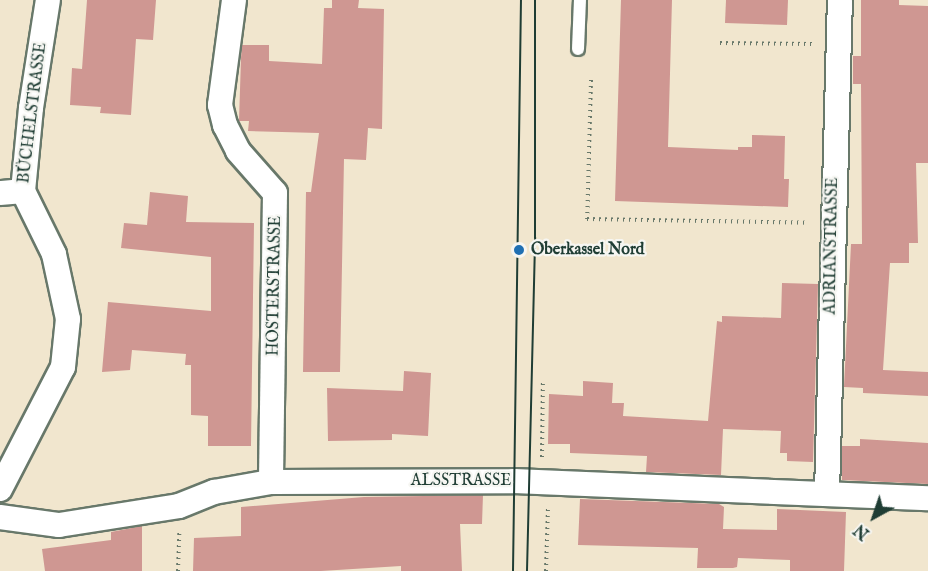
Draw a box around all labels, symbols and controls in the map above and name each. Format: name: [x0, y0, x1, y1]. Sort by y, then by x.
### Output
street label: BÜCHELSTRASSE: [15, 42, 51, 184]
street label: ADRIANSTRASSE: [821, 177, 843, 315]
street label: HOSTERSTRASSE: [264, 216, 286, 356]
place label: Oberkassel Nord: [531, 240, 644, 260]
marker: Oberkassel Nord: [512, 243, 526, 257]
street label: ALSSTRASSE: [411, 471, 511, 491]
north arrow: [844, 487, 904, 547]
text: N: [851, 519, 874, 543]

